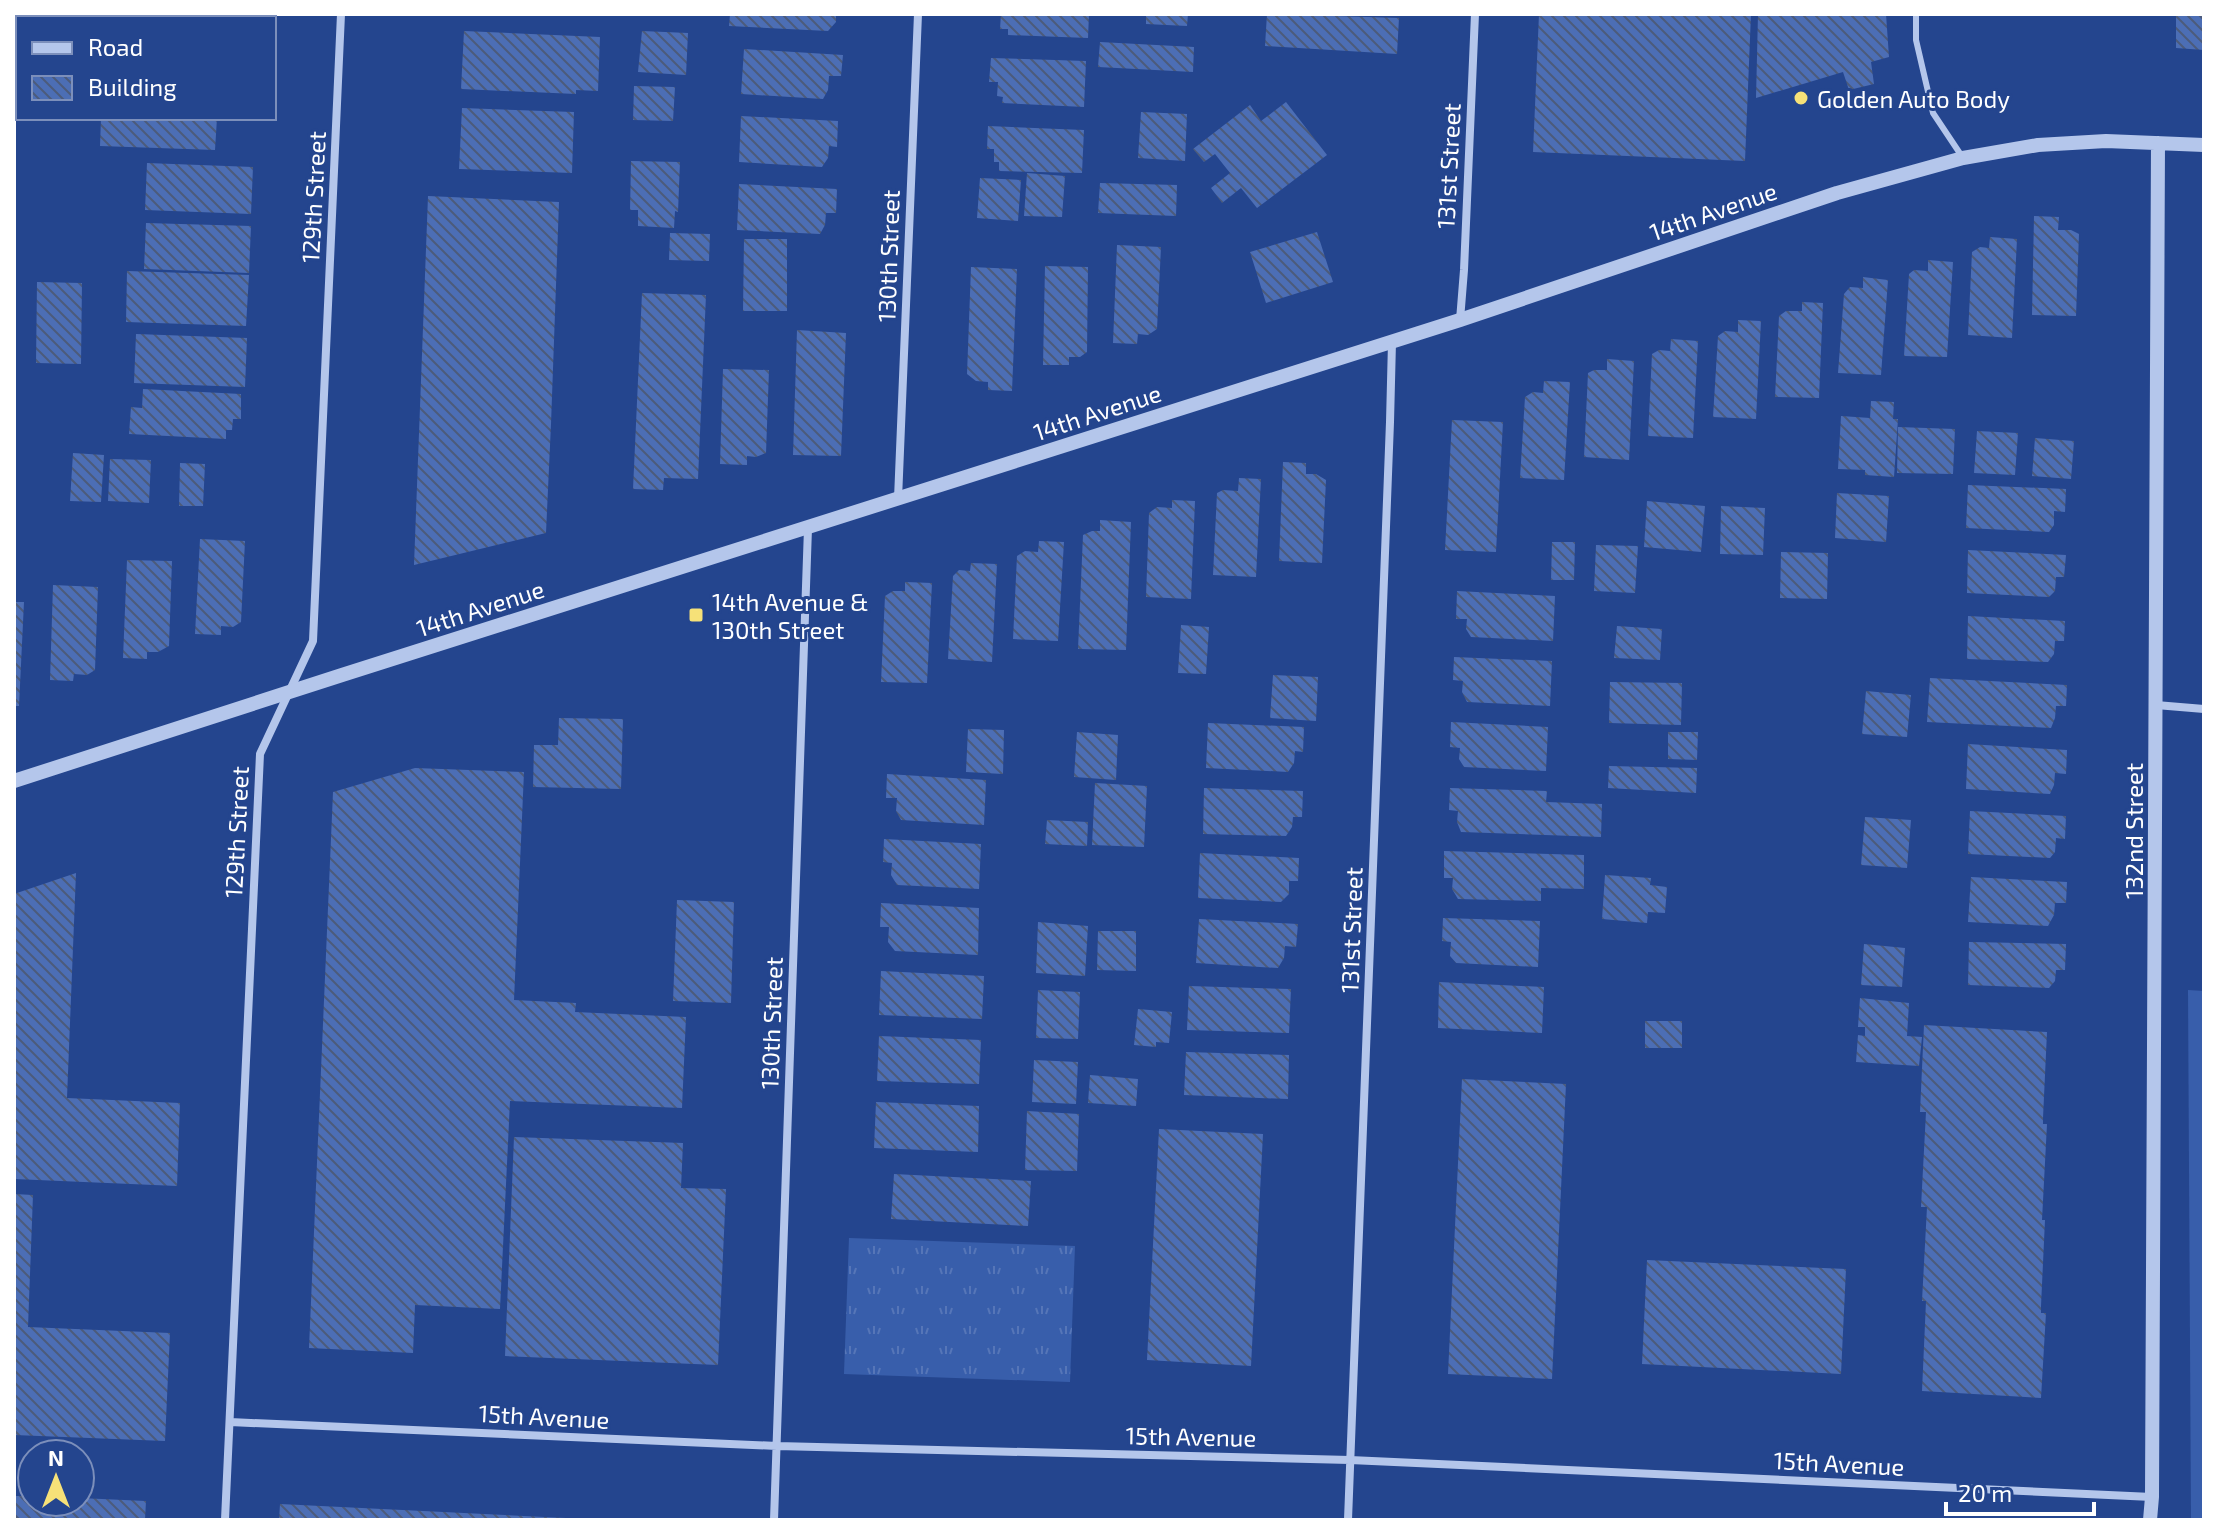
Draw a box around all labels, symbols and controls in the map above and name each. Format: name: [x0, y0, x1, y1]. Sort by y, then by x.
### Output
legend: [16, 16, 276, 120]
text: Road: [88, 32, 143, 61]
text: Building: [88, 72, 177, 101]
place label: Golden Auto Body: [1817, 84, 2010, 113]
marker: Golden Auto Body: [1792, 89, 1810, 107]
street label: 131st Street: [1430, 102, 1466, 230]
street label: 129th Street: [295, 130, 331, 264]
street label: 14th Avenue: [1646, 176, 1780, 246]
street label: 130th Street: [871, 189, 905, 323]
street label: 14th Avenue: [1029, 378, 1165, 446]
street label: 14th Avenue: [412, 574, 548, 642]
place label: 14th Avenue & 130th Street: [712, 587, 868, 644]
marker: 14th Avenue & 130th Street: [687, 606, 705, 624]
street label: 132nd Street: [2119, 763, 2148, 899]
street label: 129th Street: [218, 765, 254, 899]
street label: 131st Street: [1334, 867, 1368, 993]
street label: 130th Street: [754, 956, 788, 1090]
street label: 15th Avenue: [478, 1398, 610, 1434]
street label: 15th Avenue: [1125, 1420, 1257, 1452]
north arrow: [16, 1438, 96, 1518]
text: N: [48, 1444, 64, 1470]
street label: 15th Avenue: [1773, 1445, 1905, 1481]
scale bar: [1946, 1466, 2094, 1516]
text: 20 m: [1958, 1478, 2012, 1507]

